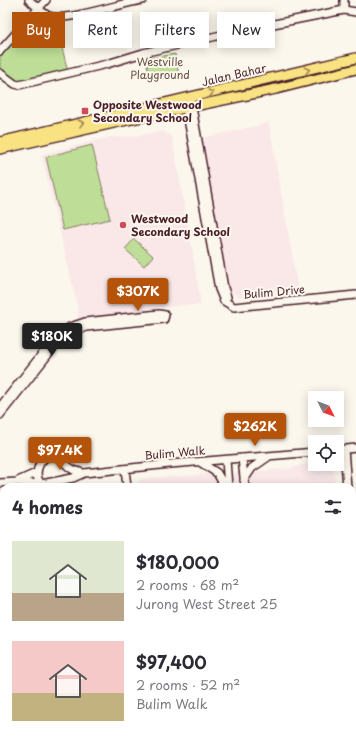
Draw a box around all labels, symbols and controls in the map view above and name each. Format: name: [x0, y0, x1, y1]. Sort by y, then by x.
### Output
chip: Buy: [12, 12, 65, 48]
chip: Rent: [73, 12, 132, 48]
chip: Filters: [140, 12, 209, 48]
chip: New: [217, 12, 275, 48]
park label: Westville Playground: [130, 53, 190, 83]
street label: Jalan Bahar: [200, 59, 269, 90]
one-way arrow: [304, 66, 311, 75]
one-way arrow: [208, 89, 215, 97]
place label: Opposite Westwood Secondary School: [93, 96, 202, 126]
marker: Opposite Westwood Secondary School: [80, 106, 90, 116]
one-way arrow: [78, 119, 85, 128]
place label: Westwood Secondary School: [131, 210, 230, 240]
marker: Westwood Secondary School: [118, 220, 128, 230]
pin: $307K: [110, 278, 166, 312]
street label: Bulim Drive: [243, 280, 306, 303]
text: $307K: [116, 281, 160, 300]
pin: $180K: [24, 323, 80, 357]
text: $180K: [31, 326, 73, 345]
north arrow: [308, 391, 344, 427]
map controls: [308, 391, 344, 471]
pin: $262K: [227, 413, 283, 447]
text: $262K: [233, 416, 277, 435]
button: locate: [308, 435, 344, 471]
pin: $97.4K: [27, 437, 93, 471]
text: $97.4K: [37, 440, 83, 459]
street label: Bulim Walk: [144, 441, 206, 464]
text: 4 homes: [12, 494, 83, 520]
icon: filters: [322, 496, 344, 518]
text: $180,000: [136, 549, 219, 575]
icon: home: [44, 557, 92, 605]
text: 2 rooms · 68 m²: [136, 575, 239, 594]
text: Jurong West Street 25: [136, 594, 277, 613]
text: $97,400: [136, 649, 207, 675]
icon: home: [44, 657, 92, 705]
text: 2 rooms · 52 m²: [136, 675, 240, 694]
text: Bulim Walk: [136, 694, 208, 713]

